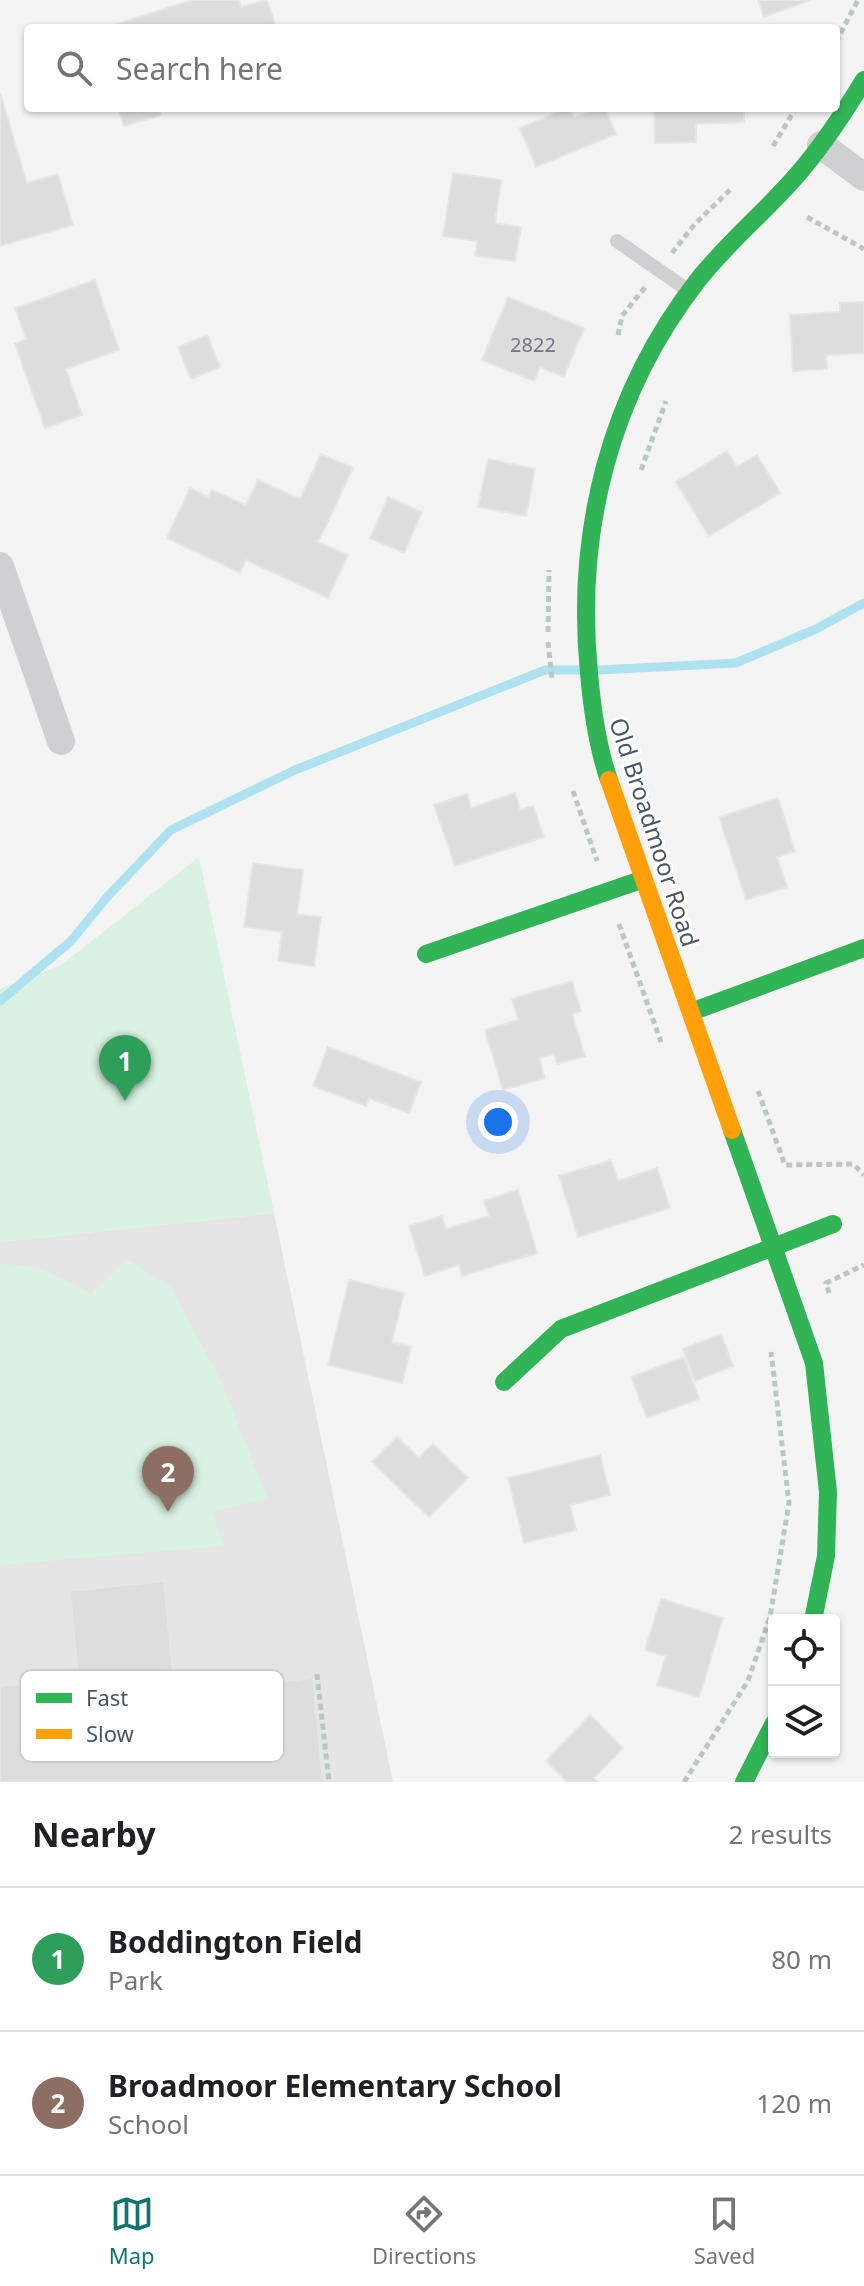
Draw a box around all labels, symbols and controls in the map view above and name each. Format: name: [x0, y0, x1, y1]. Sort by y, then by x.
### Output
search box: [24, 24, 840, 112]
icon: search: [52, 46, 96, 90]
text: Search here: [116, 48, 283, 89]
house number: 2822: [510, 331, 556, 358]
street label: Old Broadmoor Road: [602, 713, 708, 951]
pin: 1: [99, 1035, 151, 1101]
your location: [478, 1102, 518, 1142]
pin: 2: [142, 1446, 194, 1512]
map controls: [768, 1614, 840, 1758]
button: locate: [768, 1614, 840, 1686]
legend: [20, 1670, 284, 1762]
text: Fast: [86, 1682, 128, 1712]
button: layers: [768, 1686, 840, 1758]
text: Slow: [86, 1718, 135, 1748]
text: Nearby: [32, 1811, 156, 1857]
text: 2 results: [728, 1816, 832, 1852]
text: Boddington Field: [108, 1921, 362, 1962]
text: 1: [51, 1941, 65, 1977]
text: 80 m: [771, 1941, 832, 1977]
text: Park: [108, 1962, 163, 1998]
text: Broadmoor Elementary School: [108, 2065, 562, 2106]
text: 2: [51, 2085, 65, 2121]
text: 120 m: [756, 2085, 832, 2121]
text: School: [108, 2106, 189, 2142]
tab: Map: [109, 2192, 155, 2270]
tab: Directions: [372, 2192, 476, 2270]
tab: Saved: [694, 2192, 755, 2270]

